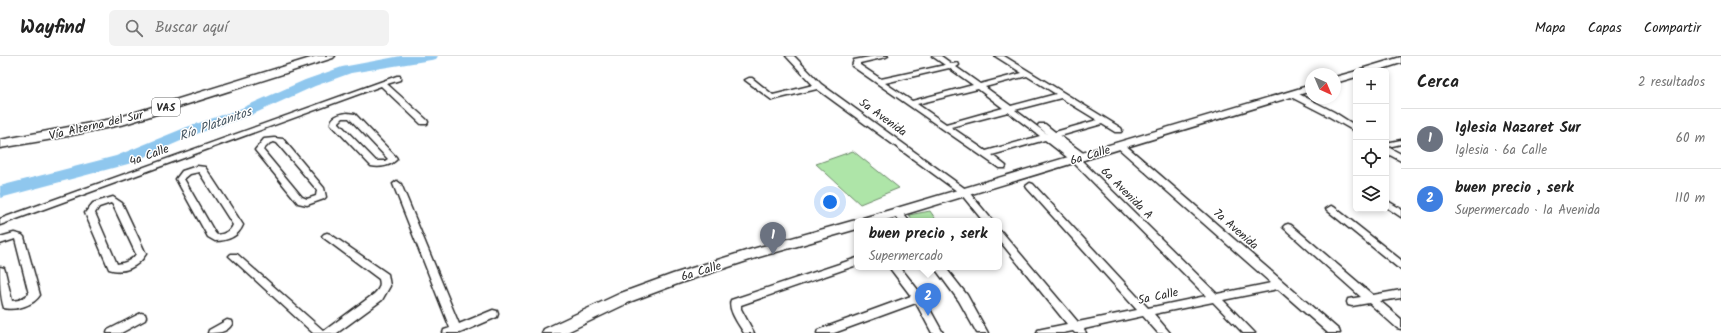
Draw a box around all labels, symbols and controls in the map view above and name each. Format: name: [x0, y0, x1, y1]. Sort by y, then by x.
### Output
search box: [109, 10, 389, 46]
text: Wayfind: [20, 13, 85, 43]
text: Buscar aquí: [155, 16, 228, 40]
icon: search: [123, 17, 145, 39]
text: Mapa: [1535, 17, 1566, 39]
text: Capas: [1588, 17, 1622, 39]
text: Compartir: [1644, 17, 1701, 39]
north arrow: [1305, 68, 1341, 104]
map controls: [1353, 68, 1389, 212]
button: +: [1353, 68, 1389, 104]
text: Cerca: [1417, 69, 1459, 96]
text: 2 resultados: [1638, 72, 1705, 93]
street label: 5a Avenida: [855, 93, 911, 142]
road number: VAS: [152, 98, 180, 116]
water label: Río Platanitos: [176, 101, 256, 147]
button: −: [1353, 104, 1389, 140]
street label: Vía Alterna del Sur: [47, 105, 146, 146]
text: Iglesia Nazaret Sur: [1455, 116, 1581, 140]
text: 1: [1428, 128, 1432, 149]
text: 60 m: [1676, 128, 1705, 149]
street label: 4a Calle: [127, 139, 172, 171]
street label: 6a Calle: [1068, 140, 1113, 171]
button: locate: [1353, 140, 1389, 176]
text: Iglesia · 6a Calle: [1455, 140, 1547, 161]
street label: 6a Avenida A: [1096, 163, 1157, 224]
button: layers: [1353, 176, 1389, 212]
text: buen precio , serk: [1455, 176, 1574, 200]
text: 2: [1426, 188, 1434, 209]
text: 110 m: [1675, 188, 1705, 209]
your location: [820, 192, 840, 212]
text: Supermercado · 1a Avenida: [1455, 200, 1600, 221]
street label: 7a Avenida: [1209, 204, 1263, 255]
popup: [854, 218, 1002, 270]
pin: 1: [760, 222, 786, 255]
text: buen precio , serk: [869, 222, 987, 246]
text: Supermercado: [869, 246, 943, 267]
street label: 6a Calle: [679, 256, 724, 287]
pin: 2: [915, 283, 941, 316]
street label: 5a Calle: [1136, 283, 1181, 310]

